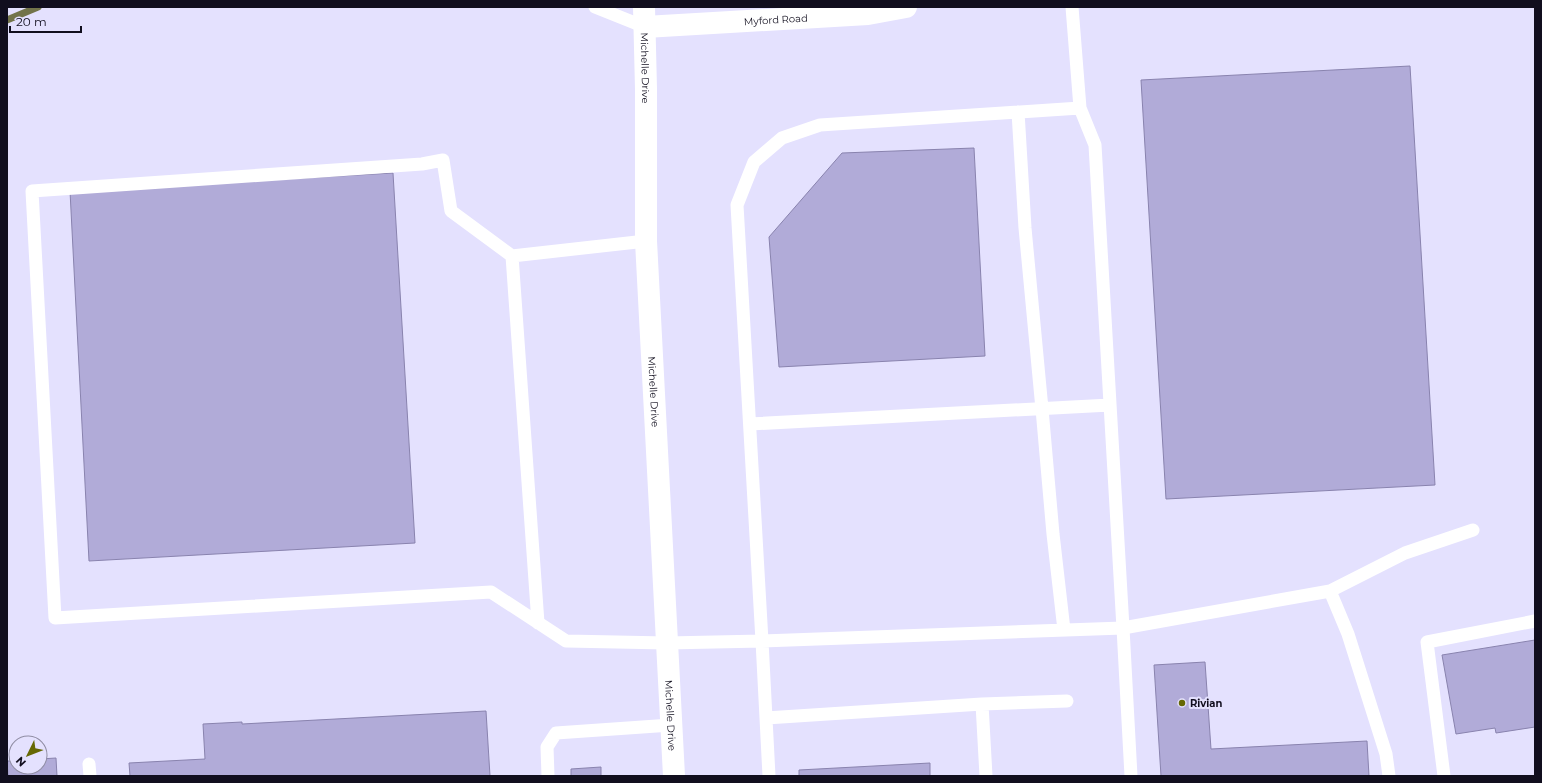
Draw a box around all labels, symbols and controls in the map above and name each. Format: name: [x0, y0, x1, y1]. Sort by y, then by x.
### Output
scale bar: [10, 8, 81, 34]
street label: Myford Road: [743, 12, 808, 28]
text: 20 m: [16, 14, 47, 29]
street label: Michelle Drive: [638, 32, 652, 103]
street label: Michelle Drive: [645, 356, 662, 428]
street label: Michelle Drive: [662, 680, 679, 751]
place label: Rivian: [1190, 697, 1223, 710]
marker: Rivian: [1177, 698, 1187, 708]
north arrow: [8, 735, 48, 775]
text: N: [13, 754, 29, 770]

